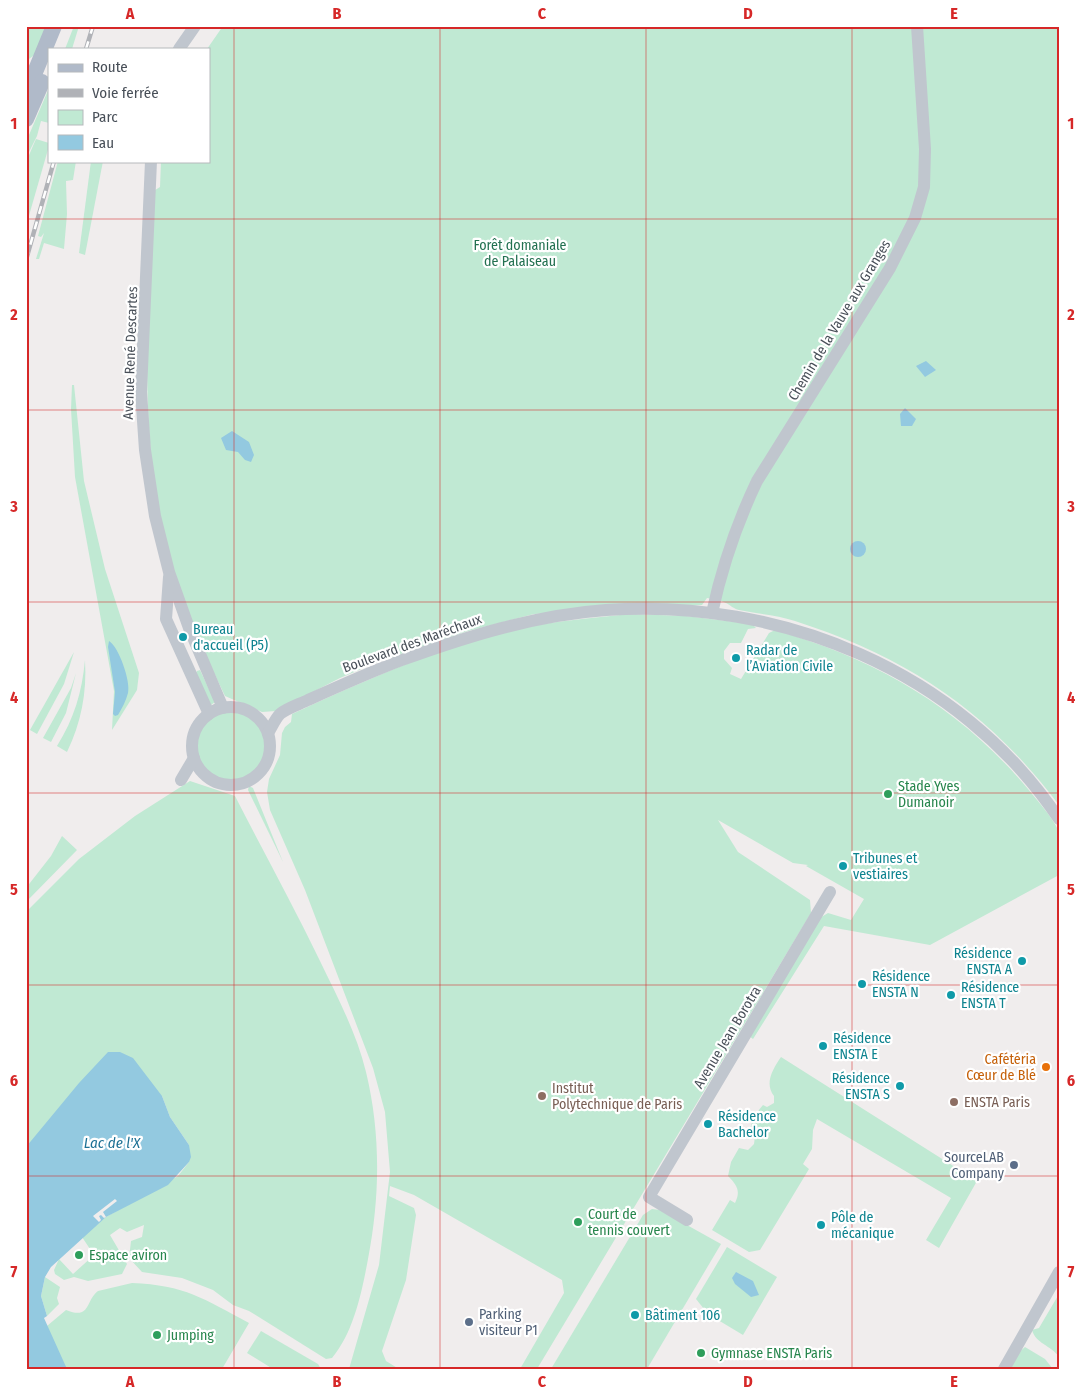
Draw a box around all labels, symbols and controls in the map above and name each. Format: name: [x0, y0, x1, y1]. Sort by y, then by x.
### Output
text: A: [125, 4, 135, 23]
text: B: [333, 4, 342, 23]
text: C: [538, 4, 547, 23]
text: D: [743, 4, 753, 23]
text: E: [950, 4, 958, 23]
legend: [48, 48, 210, 162]
text: Route: [92, 58, 128, 76]
text: Voie ferrée: [92, 84, 159, 102]
text: Parc: [92, 108, 118, 126]
text: 1: [11, 114, 17, 133]
text: 1: [1068, 114, 1074, 133]
text: Eau: [92, 134, 114, 152]
park label: Forêt domaniale de Palaiseau: [474, 237, 567, 270]
street label: Chemin de la Vauve aux Granges: [785, 237, 894, 404]
street label: Avenue René Descartes: [120, 286, 141, 420]
text: 2: [9, 305, 18, 324]
text: 2: [1066, 305, 1075, 324]
text: 3: [9, 497, 18, 516]
text: 3: [1066, 497, 1075, 516]
street label: Boulevard des Maréchaux: [340, 610, 485, 677]
place label: Bureau d'accueil (P5): [193, 621, 268, 654]
marker: Bureau d'accueil (P5): [177, 631, 189, 643]
place label: Radar de l’Aviation Civile: [746, 642, 833, 675]
marker: Radar de l’Aviation Civile: [730, 652, 742, 664]
text: 4: [10, 688, 18, 707]
text: 4: [1067, 688, 1075, 707]
place label: Stade Yves Dumanoir: [898, 778, 959, 811]
marker: Stade Yves Dumanoir: [882, 788, 894, 800]
place label: Tribunes et vestiaires: [853, 850, 918, 883]
marker: Tribunes et vestiaires: [837, 860, 849, 872]
text: 5: [10, 880, 18, 899]
text: 5: [1067, 880, 1075, 899]
place label: Résidence ENSTA A: [954, 945, 1013, 978]
marker: Résidence ENSTA A: [1016, 955, 1028, 967]
place label: Résidence ENSTA N: [872, 968, 930, 1001]
marker: Résidence ENSTA N: [856, 978, 868, 990]
place label: Résidence ENSTA T: [961, 979, 1019, 1012]
street label: Avenue Jean Borotra: [690, 983, 765, 1091]
marker: Résidence ENSTA T: [945, 989, 957, 1001]
place label: Résidence ENSTA E: [833, 1030, 891, 1063]
marker: Résidence ENSTA E: [817, 1040, 829, 1052]
place label: Cafétéria Cœur de Blé: [966, 1051, 1036, 1084]
marker: Cafétéria Cœur de Blé: [1040, 1061, 1052, 1073]
place label: Résidence ENSTA S: [832, 1070, 890, 1103]
text: 6: [10, 1071, 18, 1090]
text: 6: [1067, 1071, 1075, 1090]
place label: Institut Polytechnique de Paris: [552, 1080, 682, 1113]
marker: Résidence ENSTA S: [894, 1080, 906, 1092]
marker: Institut Polytechnique de Paris: [536, 1090, 548, 1102]
place label: ENSTA Paris: [964, 1094, 1030, 1111]
marker: ENSTA Paris: [948, 1096, 960, 1108]
place label: Résidence Bachelor: [718, 1108, 776, 1141]
marker: Résidence Bachelor: [702, 1118, 714, 1130]
water label: Lac de l'X: [84, 1134, 141, 1152]
place label: SourceLAB Company: [944, 1149, 1005, 1182]
marker: SourceLAB Company: [1008, 1159, 1020, 1171]
place label: Court de tennis couvert: [588, 1206, 670, 1239]
place label: Pôle de mécanique: [831, 1209, 894, 1242]
marker: Court de tennis couvert: [572, 1216, 584, 1228]
marker: Pôle de mécanique: [815, 1219, 827, 1231]
place label: Espace aviron: [89, 1247, 167, 1264]
marker: Espace aviron: [73, 1249, 85, 1261]
text: 7: [11, 1262, 18, 1281]
text: 7: [1068, 1262, 1075, 1281]
place label: Parking visiteur P1: [479, 1306, 538, 1339]
place label: Bâtiment 106: [645, 1307, 720, 1324]
marker: Bâtiment 106: [629, 1309, 641, 1321]
marker: Parking visiteur P1: [463, 1316, 475, 1328]
place label: Jumping: [167, 1327, 214, 1344]
marker: Jumping: [151, 1329, 163, 1341]
place label: Gymnase ENSTA Paris: [711, 1345, 832, 1362]
marker: Gymnase ENSTA Paris: [695, 1347, 707, 1359]
text: A: [125, 1372, 135, 1391]
text: B: [333, 1372, 342, 1391]
text: C: [538, 1372, 547, 1391]
text: D: [743, 1372, 753, 1391]
text: E: [950, 1372, 958, 1391]

